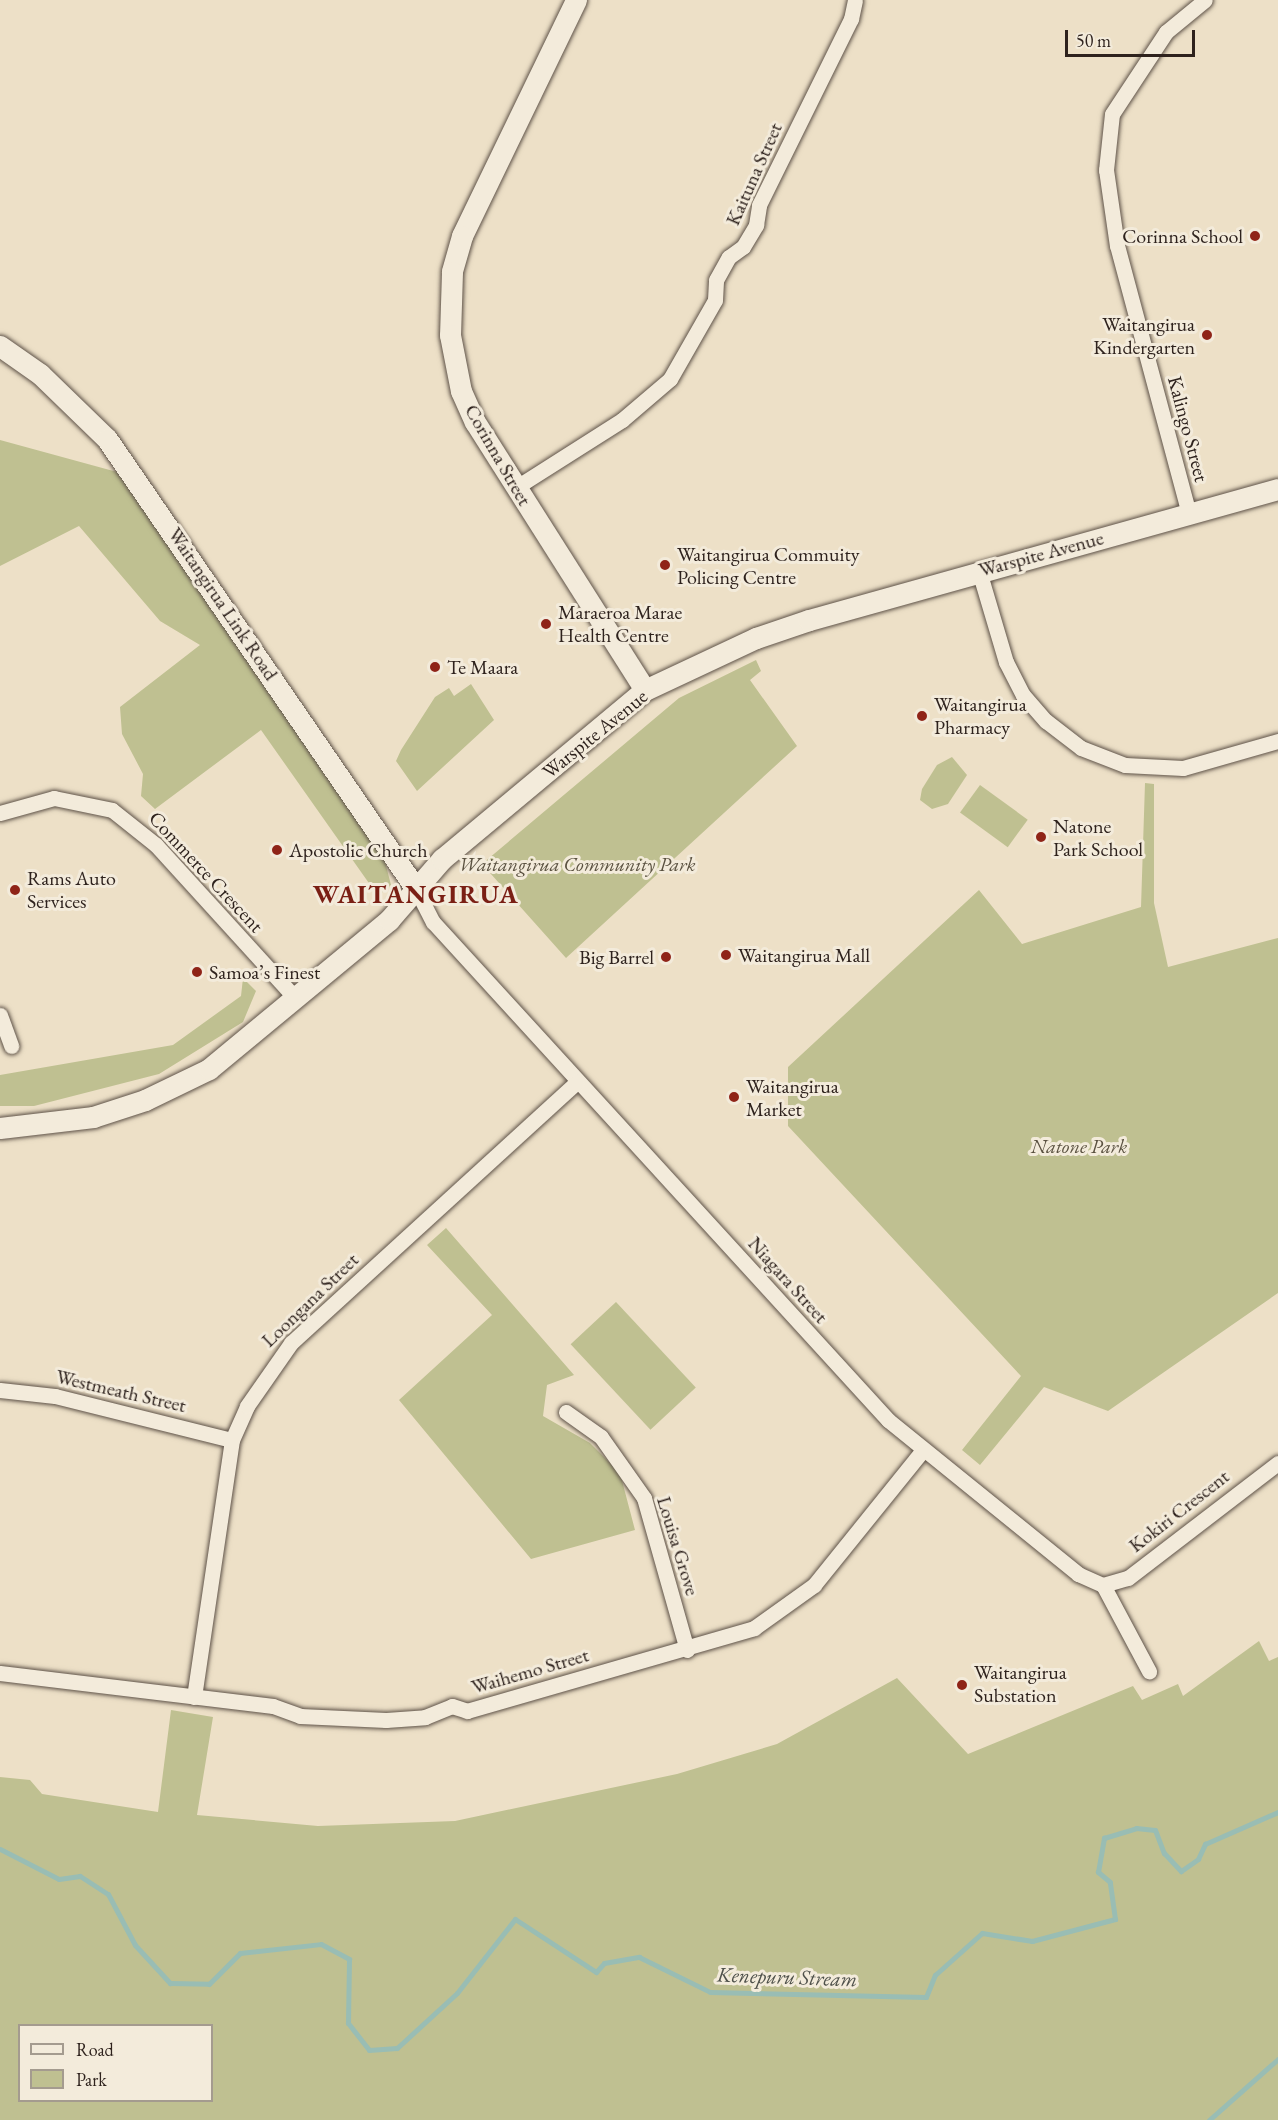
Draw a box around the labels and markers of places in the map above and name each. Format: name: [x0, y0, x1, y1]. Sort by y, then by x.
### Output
place label: Corinna School: [1122, 224, 1243, 248]
marker: Corinna School: [1248, 229, 1262, 243]
place label: Waitangirua Kindergarten: [1093, 312, 1195, 359]
marker: Waitangirua Kindergarten: [1200, 328, 1214, 342]
place label: Waitangirua Commuity Policing Centre: [677, 542, 860, 589]
marker: Waitangirua Commuity Policing Centre: [658, 558, 672, 572]
place label: Maraeroa Marae Health Centre: [558, 600, 682, 647]
marker: Maraeroa Marae Health Centre: [539, 617, 553, 631]
place label: Te Maara: [447, 655, 518, 679]
marker: Te Maara: [428, 660, 442, 674]
place label: Waitangirua Pharmacy: [934, 692, 1027, 739]
marker: Waitangirua Pharmacy: [915, 709, 929, 723]
place label: Natone Park School: [1053, 814, 1143, 861]
marker: Natone Park School: [1034, 830, 1048, 844]
place label: Apostolic Church: [289, 838, 427, 862]
marker: Apostolic Church: [270, 843, 284, 857]
place label: Rams Auto Services: [27, 867, 116, 914]
marker: Rams Auto Services: [8, 883, 22, 897]
place label: Waitangirua Mall: [738, 943, 870, 967]
place label: Big Barrel: [579, 945, 654, 969]
marker: Waitangirua Mall: [719, 948, 733, 962]
marker: Big Barrel: [659, 950, 673, 964]
place label: Samoa’s Finest: [209, 960, 320, 984]
marker: Samoa’s Finest: [190, 965, 204, 979]
place label: Waitangirua Market: [746, 1074, 839, 1121]
marker: Waitangirua Market: [727, 1090, 741, 1104]
place label: Waitangirua Substation: [974, 1661, 1067, 1708]
marker: Waitangirua Substation: [955, 1678, 969, 1692]

